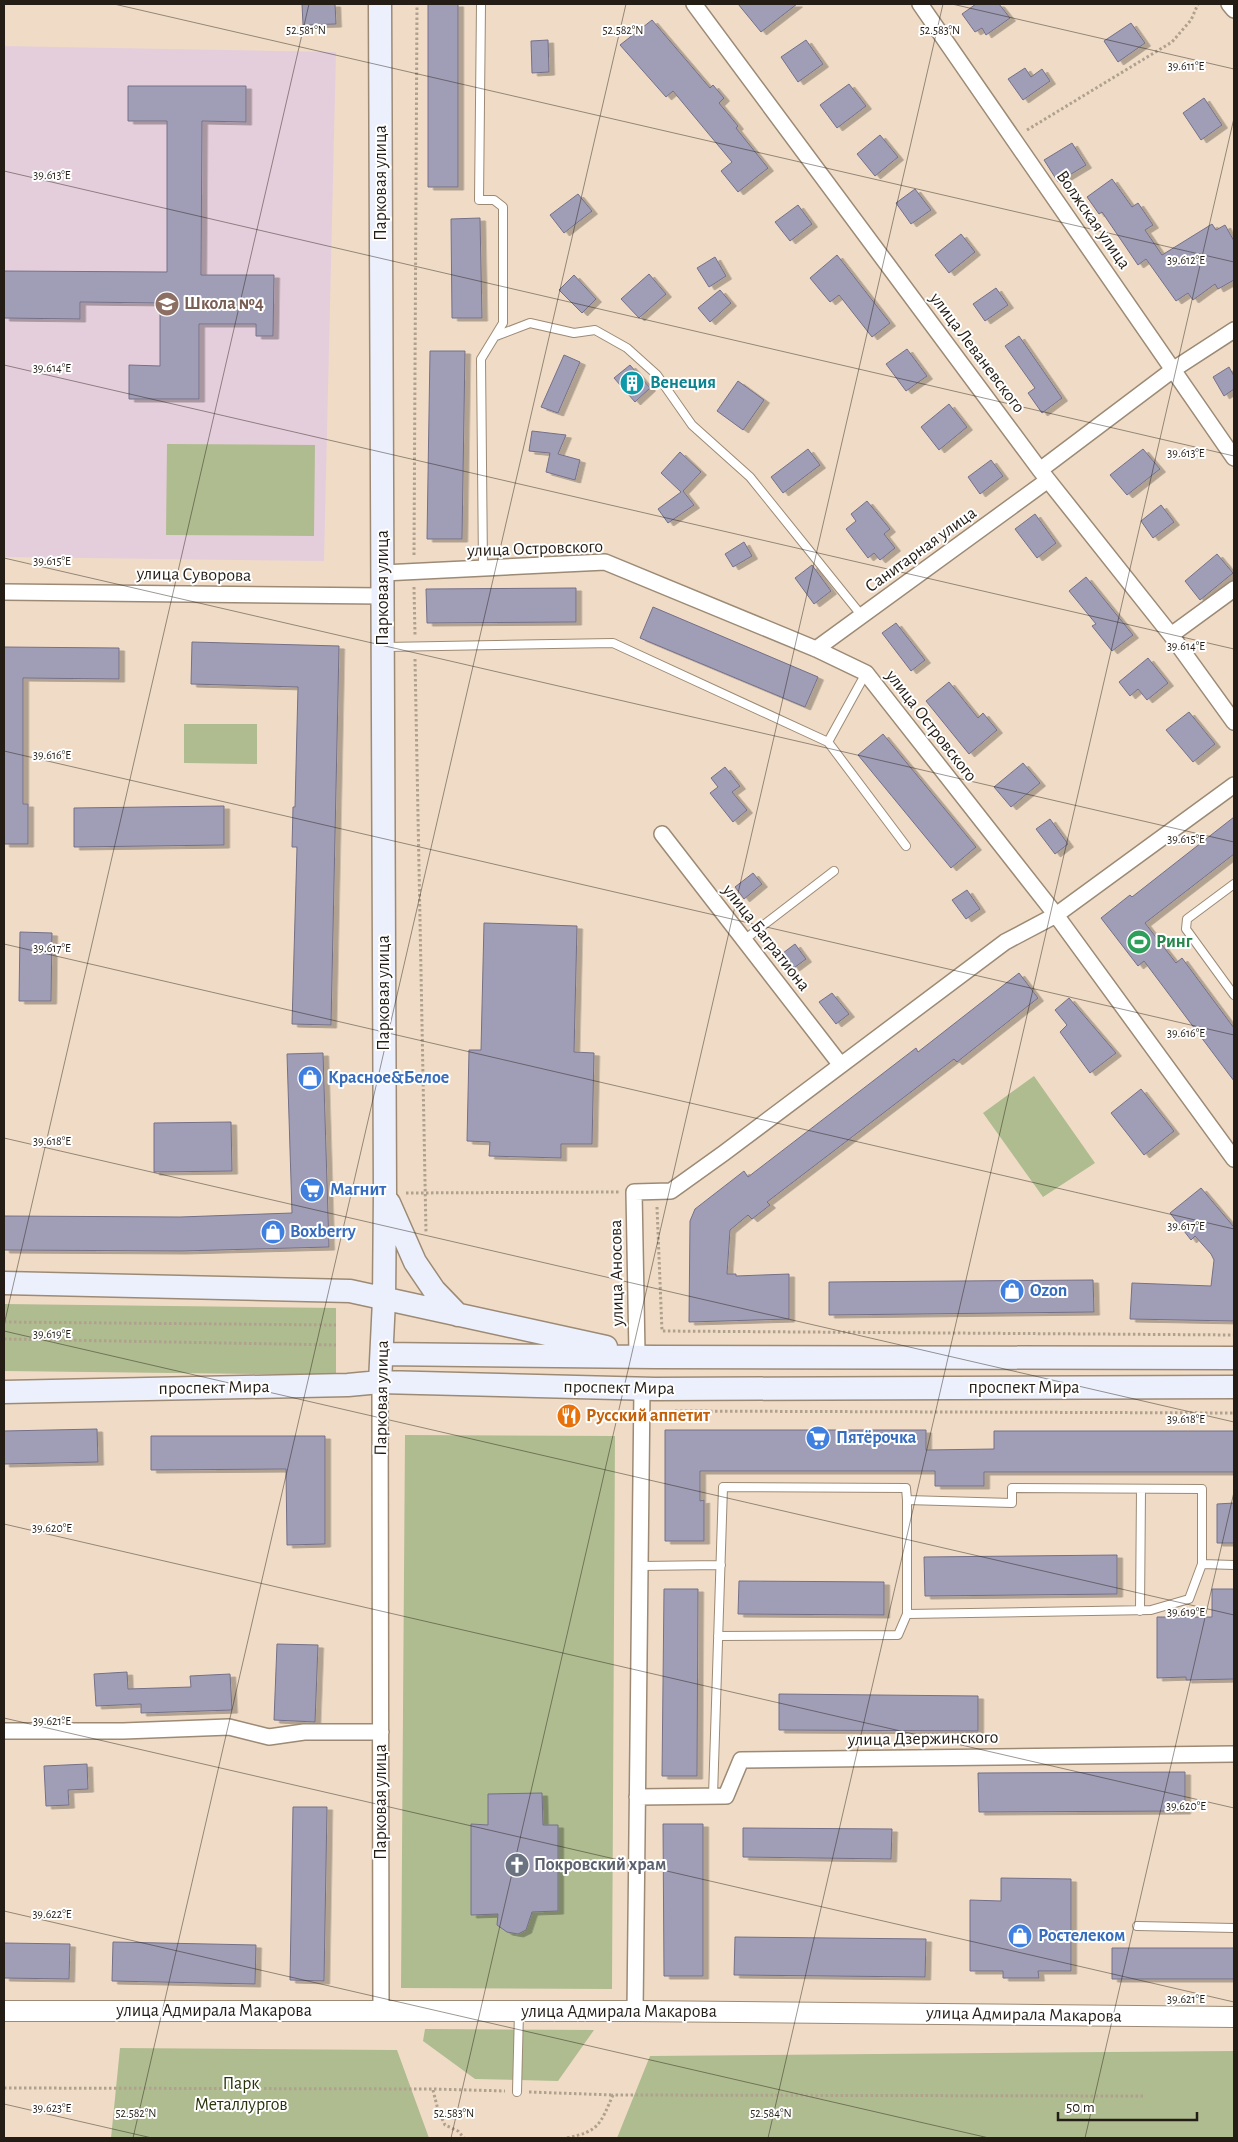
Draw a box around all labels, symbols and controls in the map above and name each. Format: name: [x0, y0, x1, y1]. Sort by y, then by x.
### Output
text: 52.581°N: [286, 24, 326, 36]
text: 52.582°N: [602, 24, 644, 36]
text: 52.583°N: [920, 24, 960, 36]
text: 39.611°E: [1168, 60, 1204, 72]
street label: Парковая улица: [372, 125, 390, 241]
street label: Волжская улица: [1052, 168, 1134, 272]
text: 39.613°E: [33, 169, 71, 181]
text: 39.612°E: [1167, 254, 1205, 266]
street label: улица Леваневского: [926, 289, 1028, 416]
school or university icon: Школа №4: [154, 291, 180, 317]
place label: Школа №4: [184, 295, 264, 313]
text: 39.614°E: [33, 362, 71, 374]
building icon: Венеция: [619, 370, 645, 396]
place label: Венеция: [650, 374, 716, 392]
text: 39.613°E: [1167, 447, 1205, 459]
street label: Санитарная улица: [862, 504, 980, 596]
street label: Парковая улица: [374, 530, 392, 646]
street label: улица Островского: [466, 538, 603, 560]
text: 39.615°E: [33, 555, 71, 567]
street label: улица Суворова: [135, 565, 252, 585]
text: 39.614°E: [1167, 640, 1205, 652]
street label: улица Островского: [881, 666, 980, 785]
text: 39.616°E: [33, 749, 71, 761]
text: 39.615°E: [1167, 833, 1205, 845]
street label: улица Багратиона: [718, 880, 813, 995]
sports icon: Ринг: [1126, 929, 1152, 955]
place label: Ринг: [1156, 933, 1193, 951]
street label: Парковая улица: [375, 935, 393, 1051]
text: 39.617°E: [33, 942, 71, 954]
text: 39.616°E: [1167, 1027, 1205, 1039]
shop icon: Красное&Белое: [297, 1065, 323, 1091]
place label: Красное&Белое: [328, 1069, 449, 1087]
text: 39.618°E: [33, 1135, 71, 1147]
supermarket icon: Магнит: [299, 1177, 325, 1203]
place label: Магнит: [330, 1181, 387, 1199]
shop icon: Boxberry: [260, 1219, 286, 1245]
street label: улица Аносова: [607, 1219, 627, 1328]
text: 39.617°E: [1167, 1220, 1205, 1232]
place label: Boxberry: [290, 1223, 357, 1241]
shop icon: Ozon: [999, 1278, 1025, 1304]
place label: Ozon: [1030, 1282, 1067, 1300]
text: 39.619°E: [33, 1328, 71, 1340]
street label: Парковая улица: [372, 1340, 392, 1456]
street label: проспект Мира: [158, 1378, 270, 1398]
street label: проспект Мира: [563, 1378, 675, 1398]
street label: проспект Мира: [968, 1379, 1080, 1397]
restaurant icon: Русский аппетит: [556, 1403, 582, 1429]
place label: Русский аппетит: [586, 1407, 711, 1425]
text: 39.618°E: [1167, 1413, 1205, 1425]
supermarket icon: Пятёрочка: [805, 1425, 831, 1451]
place label: Пятёрочка: [836, 1429, 917, 1447]
text: 39.620°E: [32, 1522, 72, 1534]
text: 39.619°E: [1167, 1606, 1205, 1618]
text: 39.621°E: [33, 1715, 71, 1727]
street label: улица Дзержинского: [847, 1729, 998, 1749]
street label: Парковая улица: [372, 1744, 390, 1860]
text: 39.620°E: [1166, 1800, 1206, 1812]
church icon: Покровский храм: [504, 1852, 530, 1878]
place label: Покровский храм: [534, 1856, 666, 1874]
text: 39.622°E: [32, 1908, 72, 1920]
shop icon: Ростелеком: [1007, 1923, 1033, 1949]
place label: Ростелеком: [1038, 1927, 1125, 1945]
text: 39.621°E: [1167, 1993, 1205, 2005]
street label: улица Адмирала Макарова: [115, 2002, 312, 2020]
street label: улица Адмирала Макарова: [520, 2003, 717, 2021]
street label: улица Адмирала Макарова: [925, 2004, 1122, 2026]
park label: Парк Металлургов: [194, 2075, 288, 2114]
scale bar: [1058, 2090, 1197, 2122]
text: 50 m: [1066, 2100, 1095, 2115]
text: 39.623°E: [33, 2102, 72, 2114]
text: 52.582°N: [115, 2107, 157, 2119]
text: 52.583°N: [434, 2107, 474, 2119]
text: 52.584°N: [750, 2107, 792, 2119]

